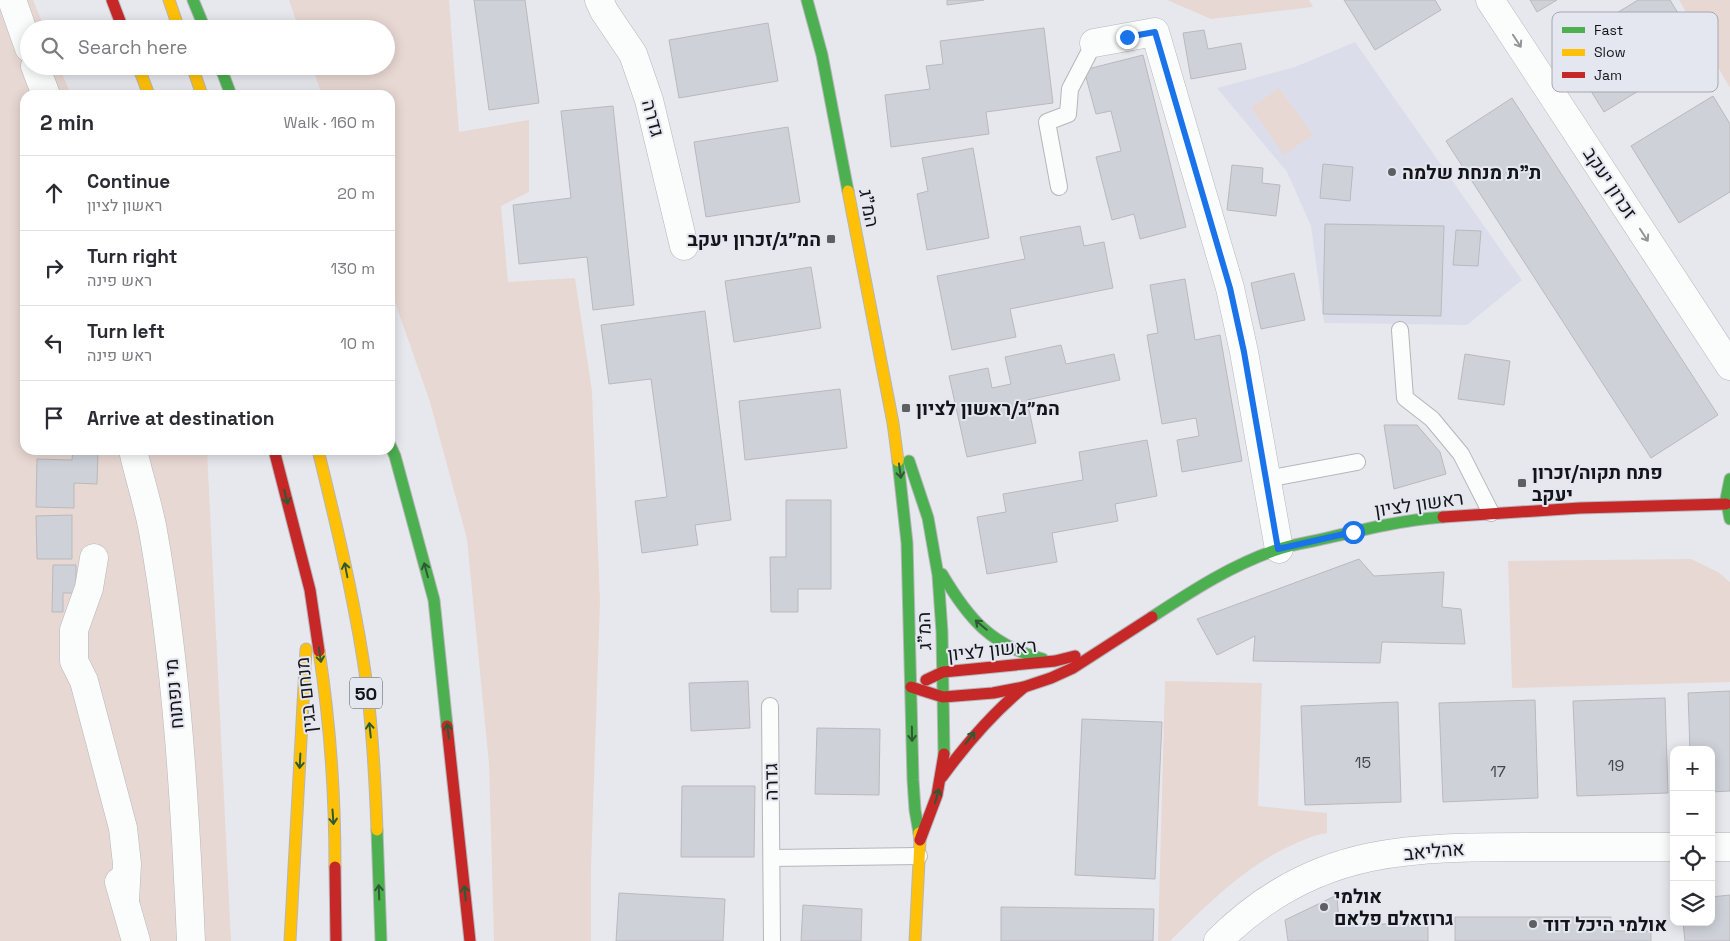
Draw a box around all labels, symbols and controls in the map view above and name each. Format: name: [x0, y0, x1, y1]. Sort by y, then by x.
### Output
legend: [1552, 12, 1718, 92]
search box: [20, 20, 395, 75]
text: Fast: [1594, 21, 1623, 39]
route end: [1116, 26, 1139, 49]
one-way arrow: [1512, 33, 1522, 47]
icon: search: [38, 34, 66, 62]
text: Search here: [78, 35, 188, 60]
text: Slow: [1594, 43, 1626, 61]
text: Jam: [1594, 66, 1622, 84]
street label: גדרה: [636, 97, 670, 139]
text: 2 min: [40, 109, 94, 136]
text: Walk · 160 m: [284, 112, 375, 133]
street label: זכרון יעקב: [1578, 142, 1643, 224]
place label: ת"ת מנחת שלמה: [1402, 160, 1541, 185]
marker: ת"ת מנחת שלמה: [1386, 166, 1398, 178]
text: Continue: [87, 169, 170, 194]
icon: ahead: [40, 179, 68, 207]
text: 20 m: [337, 183, 375, 204]
street label: המ"ג: [853, 187, 885, 229]
text: ראשון לציון: [87, 195, 162, 216]
place label: המ״ג/זכרון יעקב: [687, 227, 821, 252]
one-way arrow: [1639, 228, 1650, 242]
marker: המ״ג/זכרון יעקב: [825, 233, 837, 245]
text: Turn right: [87, 244, 177, 269]
icon: right: [40, 254, 68, 282]
text: 130 m: [331, 258, 375, 279]
text: ראש פינה: [87, 270, 152, 291]
text: Turn left: [87, 319, 165, 344]
icon: left: [40, 329, 68, 357]
text: 10 m: [340, 333, 375, 354]
text: ראש פינה: [87, 345, 152, 366]
place label: המ״ג/ראשון לציון: [916, 396, 1060, 421]
marker: המ״ג/ראשון לציון: [900, 402, 912, 414]
icon: arrive: [40, 404, 68, 432]
text: Arrive at destination: [87, 406, 275, 431]
place label: פתח תקוה/זכרון יעקב: [1532, 460, 1663, 507]
one-way arrow: [895, 463, 905, 479]
marker: פתח תקוה/זכרון יעקב: [1516, 477, 1528, 489]
street label: ראשון לציון: [1373, 485, 1465, 523]
one-way arrow: [282, 489, 291, 505]
route start: [1342, 521, 1365, 544]
one-way arrow: [340, 562, 350, 578]
one-way arrow: [421, 563, 430, 579]
street label: המ"ג: [911, 611, 937, 651]
one-way arrow: [974, 620, 987, 631]
street label: ראשון לציון: [946, 633, 1038, 667]
one-way arrow: [315, 647, 325, 663]
street label: מנחם בגין: [290, 656, 322, 734]
street label: מי נפתוח: [158, 658, 190, 730]
road number: 50: [350, 678, 382, 708]
one-way arrow: [365, 722, 375, 738]
one-way arrow: [443, 723, 453, 739]
one-way arrow: [907, 725, 917, 741]
one-way arrow: [965, 732, 976, 745]
map controls: [1670, 746, 1715, 926]
button: +: [1670, 746, 1715, 791]
one-way arrow: [296, 752, 305, 768]
house number: 15: [1355, 752, 1371, 773]
house number: 19: [1608, 755, 1624, 776]
house number: 17: [1490, 761, 1506, 782]
street label: גדרה: [758, 763, 784, 801]
one-way arrow: [932, 788, 942, 804]
button: −: [1670, 791, 1715, 836]
one-way arrow: [329, 809, 338, 825]
street label: אהליאב: [1402, 836, 1466, 866]
button: locate: [1670, 836, 1715, 881]
button: layers: [1670, 881, 1715, 926]
place label: אולמי גרוזאלם פלאם: [1334, 884, 1453, 931]
one-way arrow: [375, 885, 384, 901]
one-way arrow: [460, 885, 470, 901]
marker: אולמי גרוזאלם פלאם: [1318, 901, 1330, 913]
place label: אולמי היכל דוד: [1543, 912, 1667, 937]
marker: אולמי היכל דוד: [1527, 918, 1539, 930]

